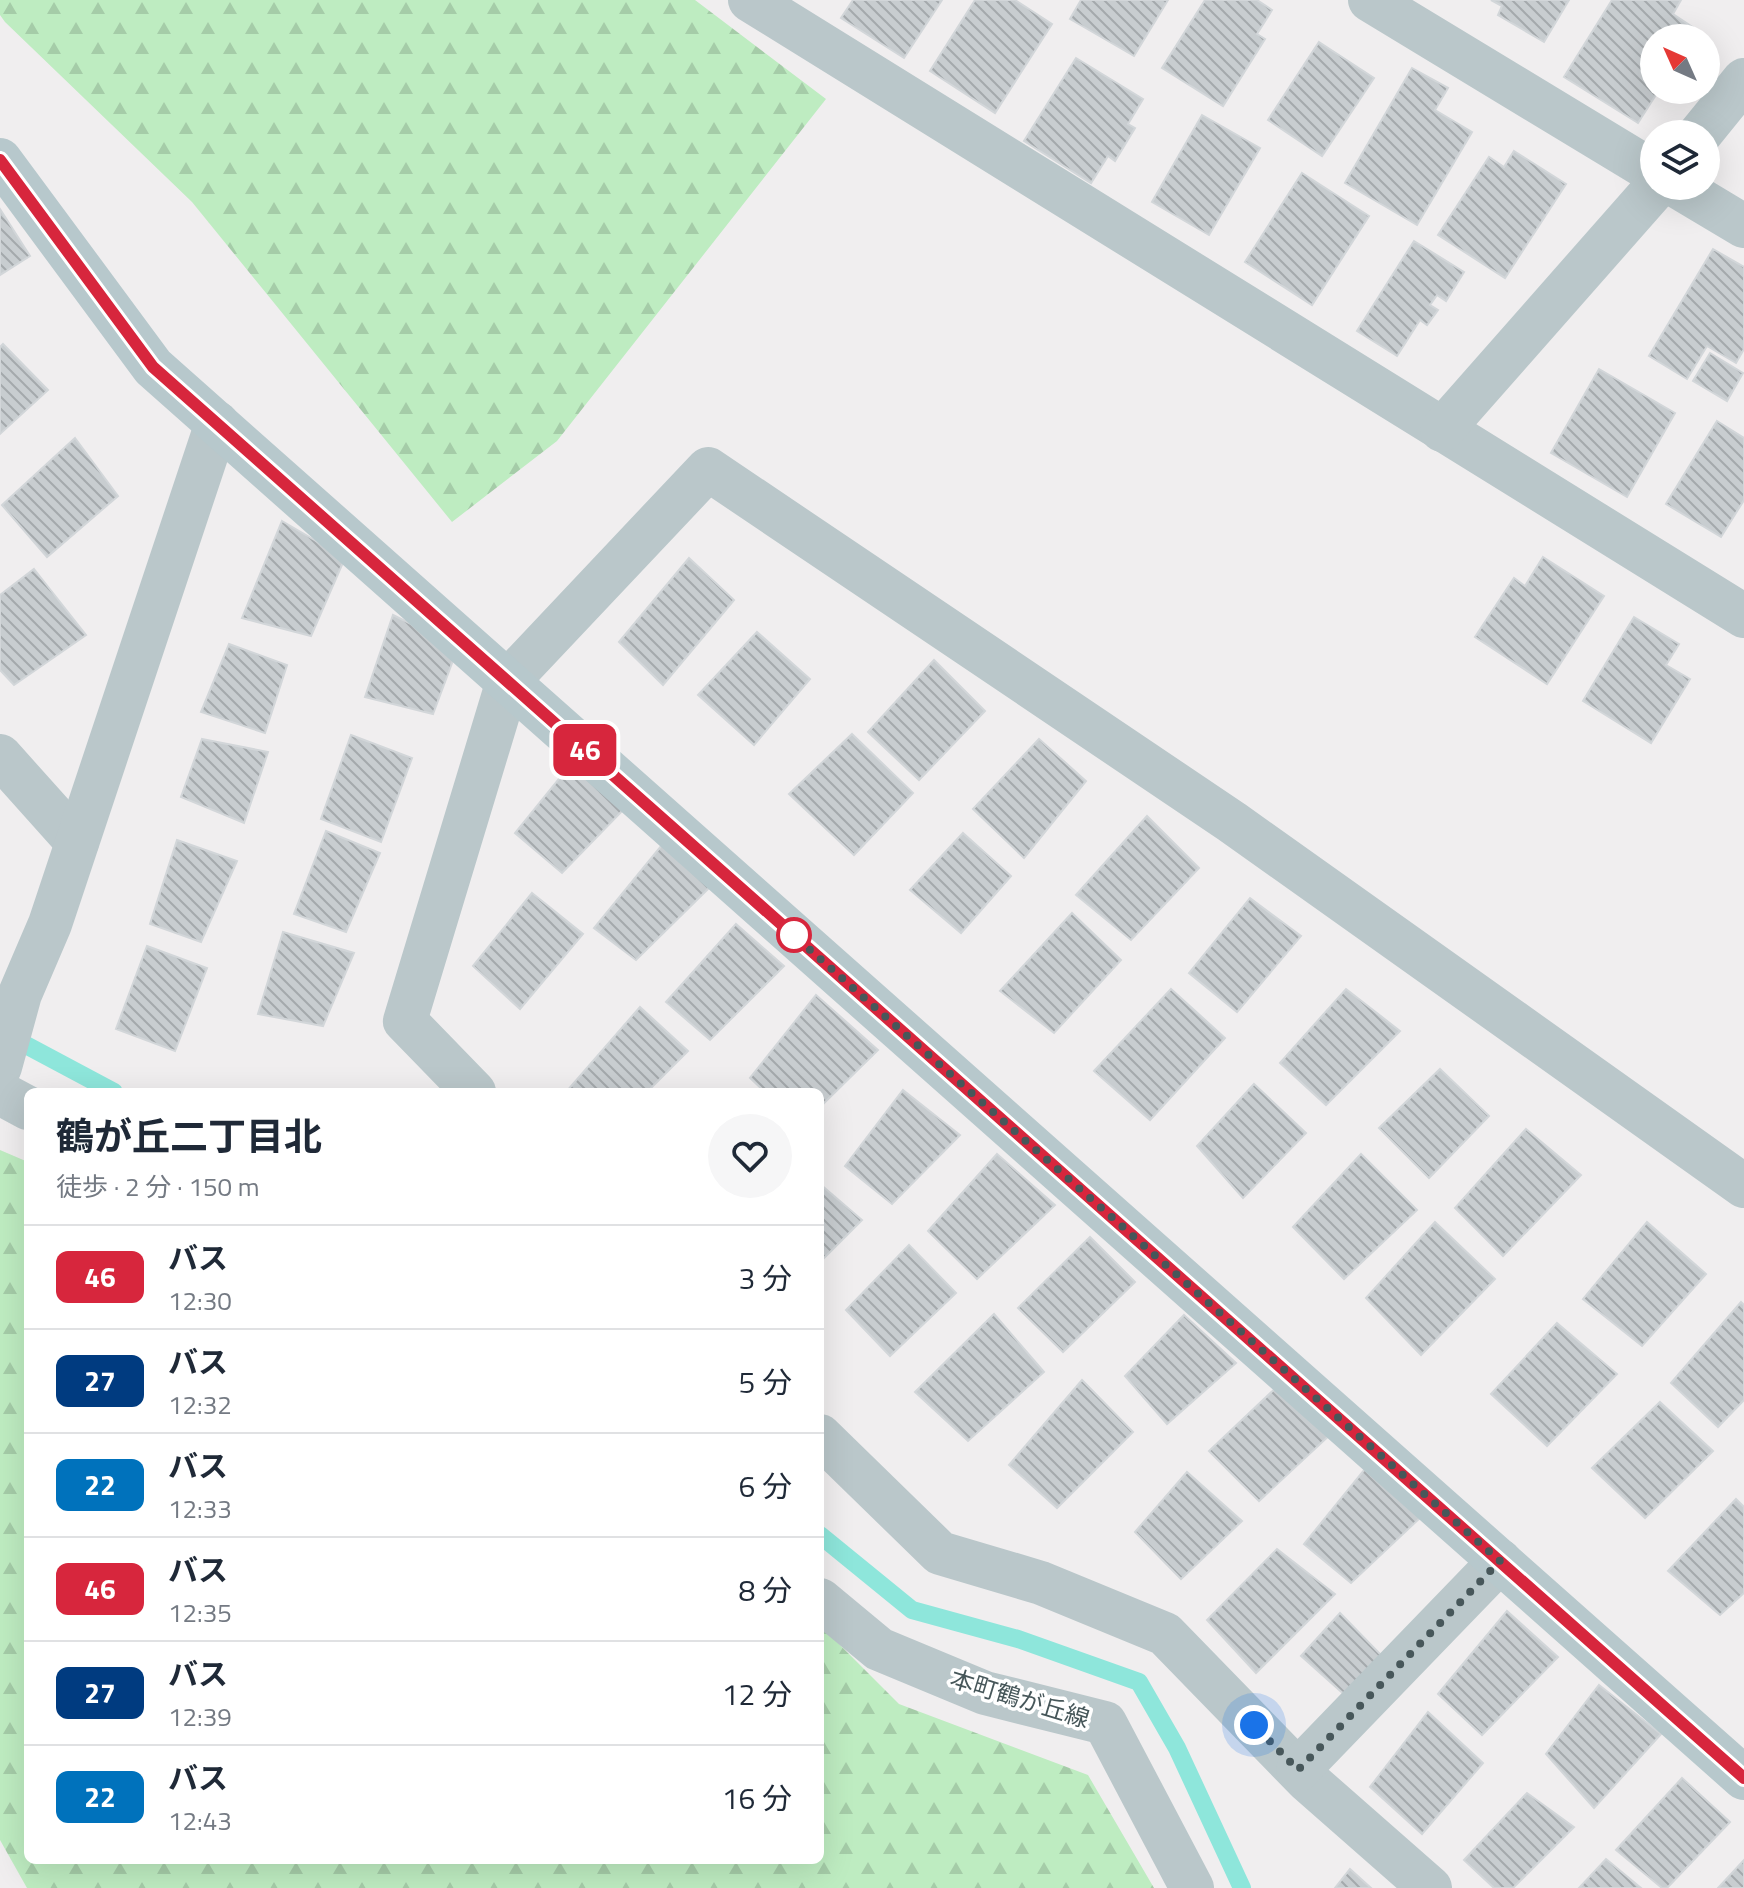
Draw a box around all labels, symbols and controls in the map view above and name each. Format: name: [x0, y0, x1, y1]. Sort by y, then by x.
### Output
north arrow: [1640, 24, 1720, 104]
map controls: [1640, 24, 1720, 200]
button: layers: [1640, 120, 1720, 200]
line badge: 46: [549, 724, 621, 776]
text: 46: [569, 728, 601, 771]
unlabelled marker: [777, 918, 811, 952]
text: 鶴が丘二丁目北: [56, 1107, 322, 1165]
button: heart: [708, 1114, 792, 1198]
text: 徒歩 · 2 分 · 150 m: [56, 1167, 260, 1206]
text: バス: [168, 1235, 228, 1281]
text: 46: [84, 1255, 116, 1298]
text: 3 分: [739, 1255, 792, 1301]
text: 12:30: [168, 1281, 232, 1320]
text: バス: [168, 1339, 228, 1385]
text: 27: [84, 1359, 116, 1402]
text: 5 分: [739, 1359, 792, 1405]
text: 12:32: [168, 1385, 232, 1424]
text: バス: [168, 1443, 228, 1489]
text: 22: [84, 1463, 116, 1506]
text: 6 分: [739, 1463, 792, 1509]
text: 12:33: [168, 1489, 232, 1528]
text: バス: [168, 1547, 228, 1593]
text: 46: [84, 1567, 116, 1610]
text: 8 分: [739, 1567, 792, 1613]
text: 12:35: [168, 1593, 232, 1632]
text: バス: [168, 1651, 228, 1697]
street label: 本町鶴が丘線: [946, 1660, 1094, 1736]
text: 27: [84, 1671, 116, 1714]
text: 12 分: [722, 1671, 792, 1717]
text: 12:39: [168, 1697, 232, 1736]
your location: [1234, 1705, 1274, 1745]
text: バス: [168, 1755, 228, 1801]
text: 22: [84, 1775, 116, 1818]
text: 16 分: [722, 1775, 792, 1821]
text: 12:43: [168, 1801, 232, 1840]

